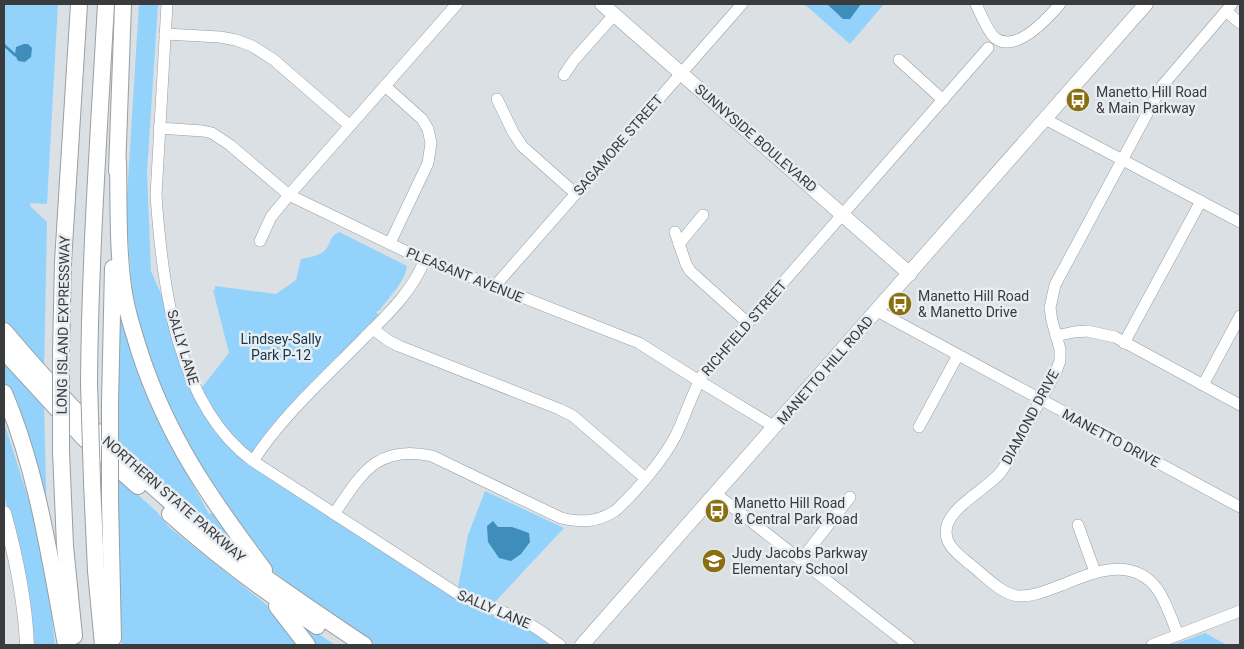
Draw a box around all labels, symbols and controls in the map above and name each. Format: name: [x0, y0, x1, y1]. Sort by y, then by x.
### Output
street label: SUNNYSIDE BOULEVARD: [692, 81, 820, 195]
place label: Manetto Hill Road & Main Parkway: [1096, 84, 1207, 116]
bus stop icon: Manetto Hill Road & Main Parkway: [1065, 87, 1091, 113]
street label: SAGAMORE STREET: [570, 91, 666, 198]
street label: LONG ISLAND EXPRESSWAY: [53, 235, 73, 415]
street label: PLEASANT AVENUE: [404, 244, 526, 306]
street label: RICHFIELD STREET: [698, 277, 790, 379]
place label: Manetto Hill Road & Manetto Drive: [918, 288, 1029, 320]
bus stop icon: Manetto Hill Road & Manetto Drive: [887, 291, 913, 317]
street label: SALLY LANE: [164, 308, 202, 386]
street label: MANETTO HILL ROAD: [774, 313, 876, 427]
park label: Lindsey-Sally Park P-12: [241, 331, 322, 363]
street label: DIAMOND DRIVE: [998, 367, 1062, 467]
street label: MANETTO DRIVE: [1060, 406, 1162, 470]
street label: NORTHERN STATE PARKWAY: [99, 433, 249, 566]
place label: Manetto Hill Road & Central Park Road: [734, 495, 858, 527]
bus stop icon: Manetto Hill Road & Central Park Road: [704, 498, 730, 524]
place label: Judy Jacobs Parkway Elementary School: [732, 545, 868, 577]
school or university icon: Judy Jacobs Parkway Elementary School: [701, 548, 727, 574]
street label: SALLY LANE: [455, 586, 533, 632]

